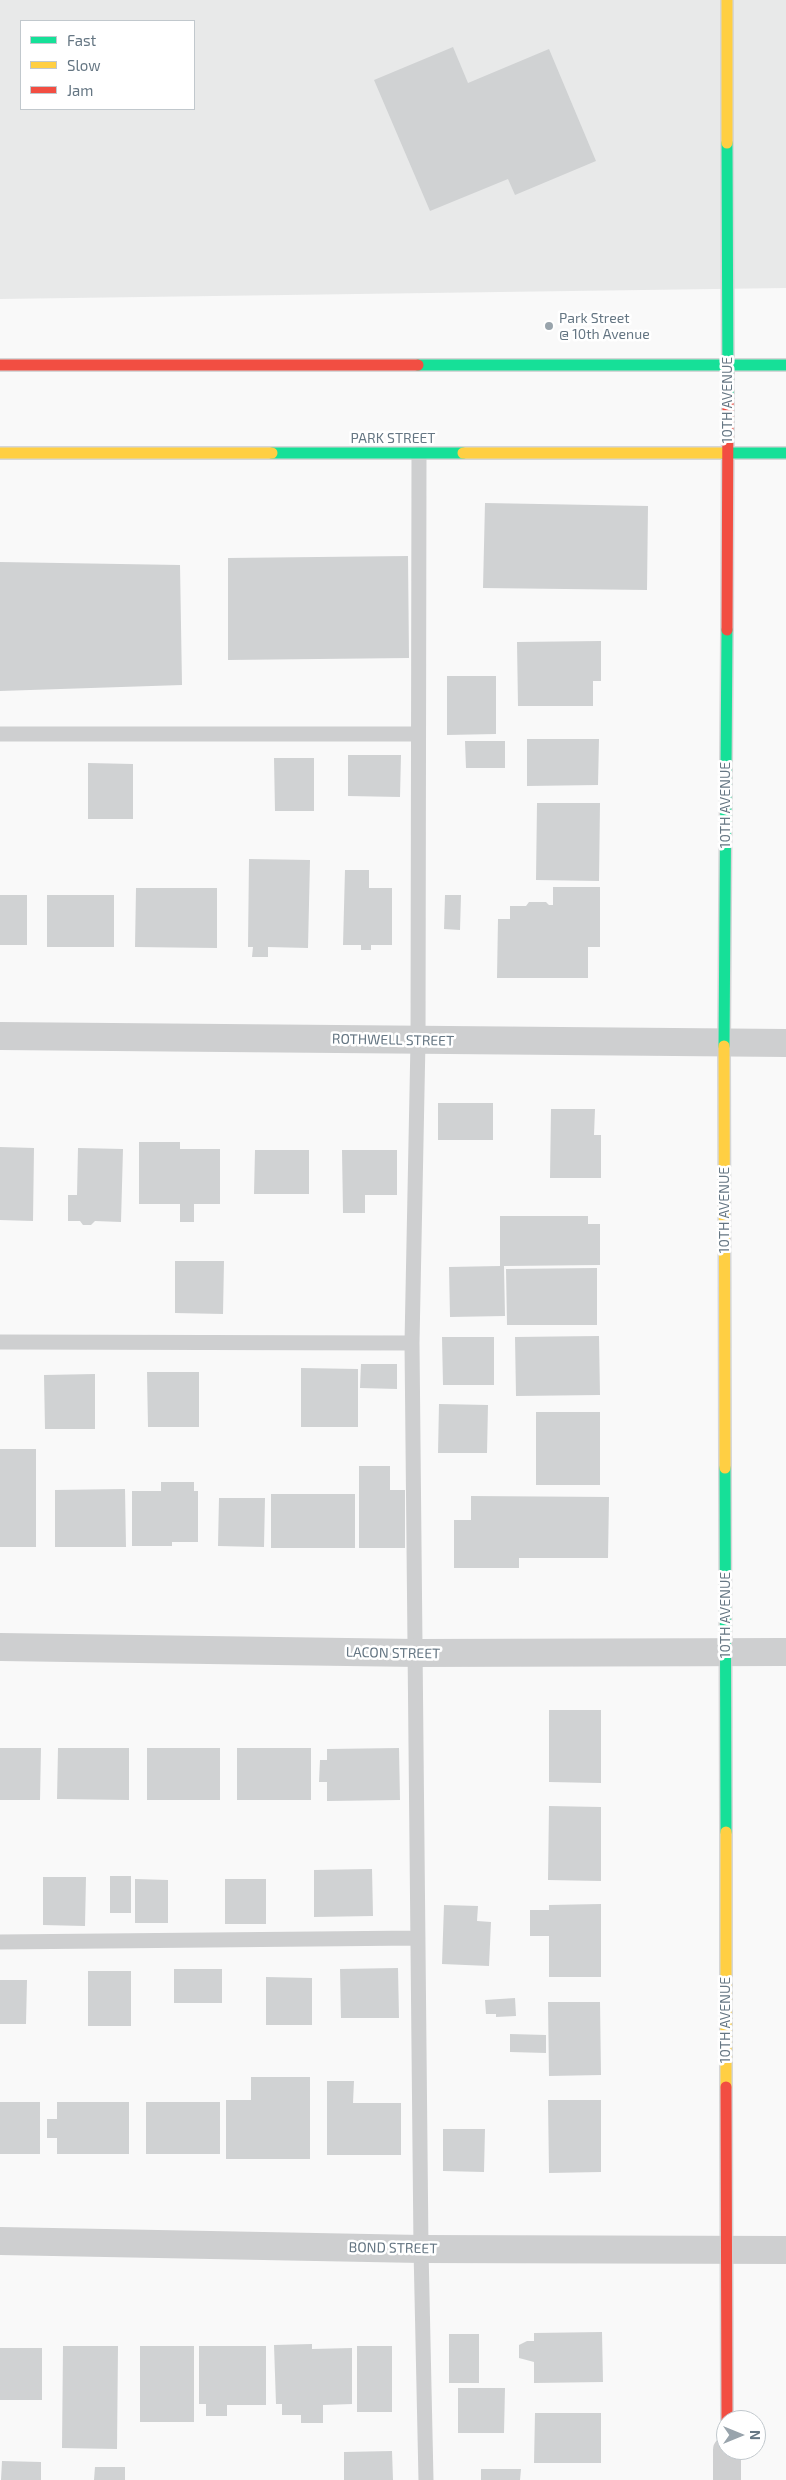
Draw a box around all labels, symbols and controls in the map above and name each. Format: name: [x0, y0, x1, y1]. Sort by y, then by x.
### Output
legend: [20, 20, 195, 110]
text: Fast: [67, 31, 96, 49]
text: Slow: [67, 56, 101, 74]
text: Jam: [67, 81, 93, 99]
place label: Park Street @ 10th Avenue: [559, 310, 650, 342]
marker: Park Street @ 10th Avenue: [543, 320, 555, 332]
street label: 10TH AVENUE: [719, 357, 735, 443]
street label: PARK STREET: [351, 430, 435, 446]
street label: 10TH AVENUE: [717, 762, 733, 848]
street label: ROTHWELL STREET: [332, 1031, 454, 1049]
street label: 10TH AVENUE: [716, 1167, 732, 1253]
street label: 10TH AVENUE: [717, 1572, 733, 1658]
street label: LACON STREET: [346, 1644, 440, 1662]
street label: 10TH AVENUE: [717, 1977, 733, 2063]
street label: BOND STREET: [348, 2239, 438, 2257]
north arrow: [716, 2410, 766, 2460]
text: N: [747, 2430, 764, 2440]

